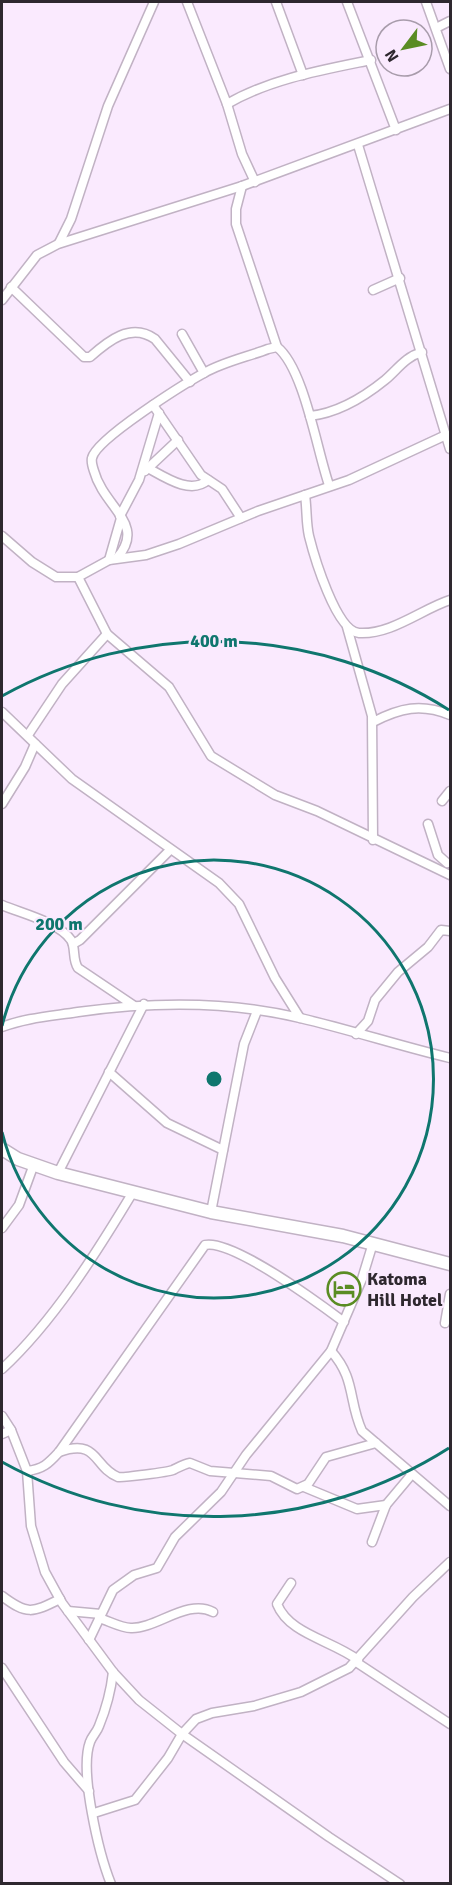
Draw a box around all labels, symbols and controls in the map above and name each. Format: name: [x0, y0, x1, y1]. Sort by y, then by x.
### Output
north arrow: [374, 18, 434, 78]
text: N: [381, 45, 404, 65]
text: 400 m: [190, 630, 238, 652]
text: 200 m: [35, 913, 83, 935]
centre of rings: [204, 1069, 224, 1089]
place label: Katoma Hill Hotel: [367, 1268, 443, 1311]
hotel icon: Katoma Hill Hotel: [326, 1271, 362, 1307]

